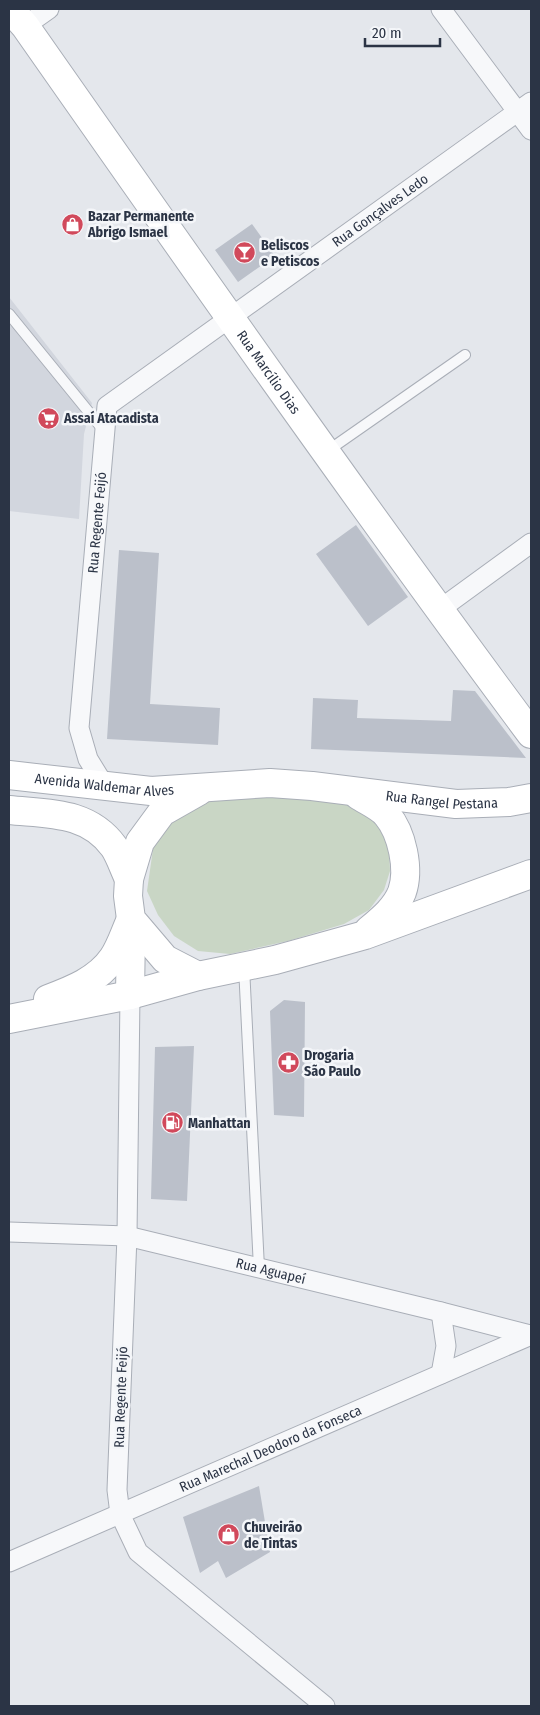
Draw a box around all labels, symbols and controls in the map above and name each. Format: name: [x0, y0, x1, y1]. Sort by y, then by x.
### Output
scale bar: [365, 15, 440, 47]
text: 20 m: [372, 24, 402, 42]
street label: Rua Gonçalves Ledo: [329, 170, 431, 250]
place label: Bazar Permanente Abrigo Ismael: [87, 208, 194, 241]
shop icon: Bazar Permanente Abrigo Ismael: [60, 212, 84, 236]
place label: Beliscos e Petiscos: [261, 237, 319, 270]
bar icon: Beliscos e Petiscos: [233, 241, 257, 265]
street label: Rua Marcílio Dias: [233, 327, 304, 417]
supermarket icon: Assaí Atacadista: [36, 406, 60, 430]
place label: Assaí Atacadista: [63, 410, 159, 427]
street label: Rua Regente Feijó: [84, 471, 110, 574]
street label: Avenida Waldemar Alves: [34, 769, 175, 800]
street label: Rua Rangel Pestana: [385, 787, 498, 813]
place label: Drogaria São Paulo: [304, 1047, 362, 1080]
pharmacy icon: Drogaria São Paulo: [276, 1051, 300, 1075]
fuel station icon: Manhattan: [160, 1111, 184, 1135]
place label: Manhattan: [188, 1115, 251, 1132]
street label: Rua Aguapeí: [234, 1254, 308, 1288]
street label: Rua Regente Feijó: [111, 1346, 131, 1448]
street label: Rua Marechal Deodoro da Fonseca: [177, 1401, 364, 1495]
place label: Chuveirão de Tintas: [244, 1519, 303, 1552]
shop icon: Chuveirão de Tintas: [216, 1523, 240, 1547]

